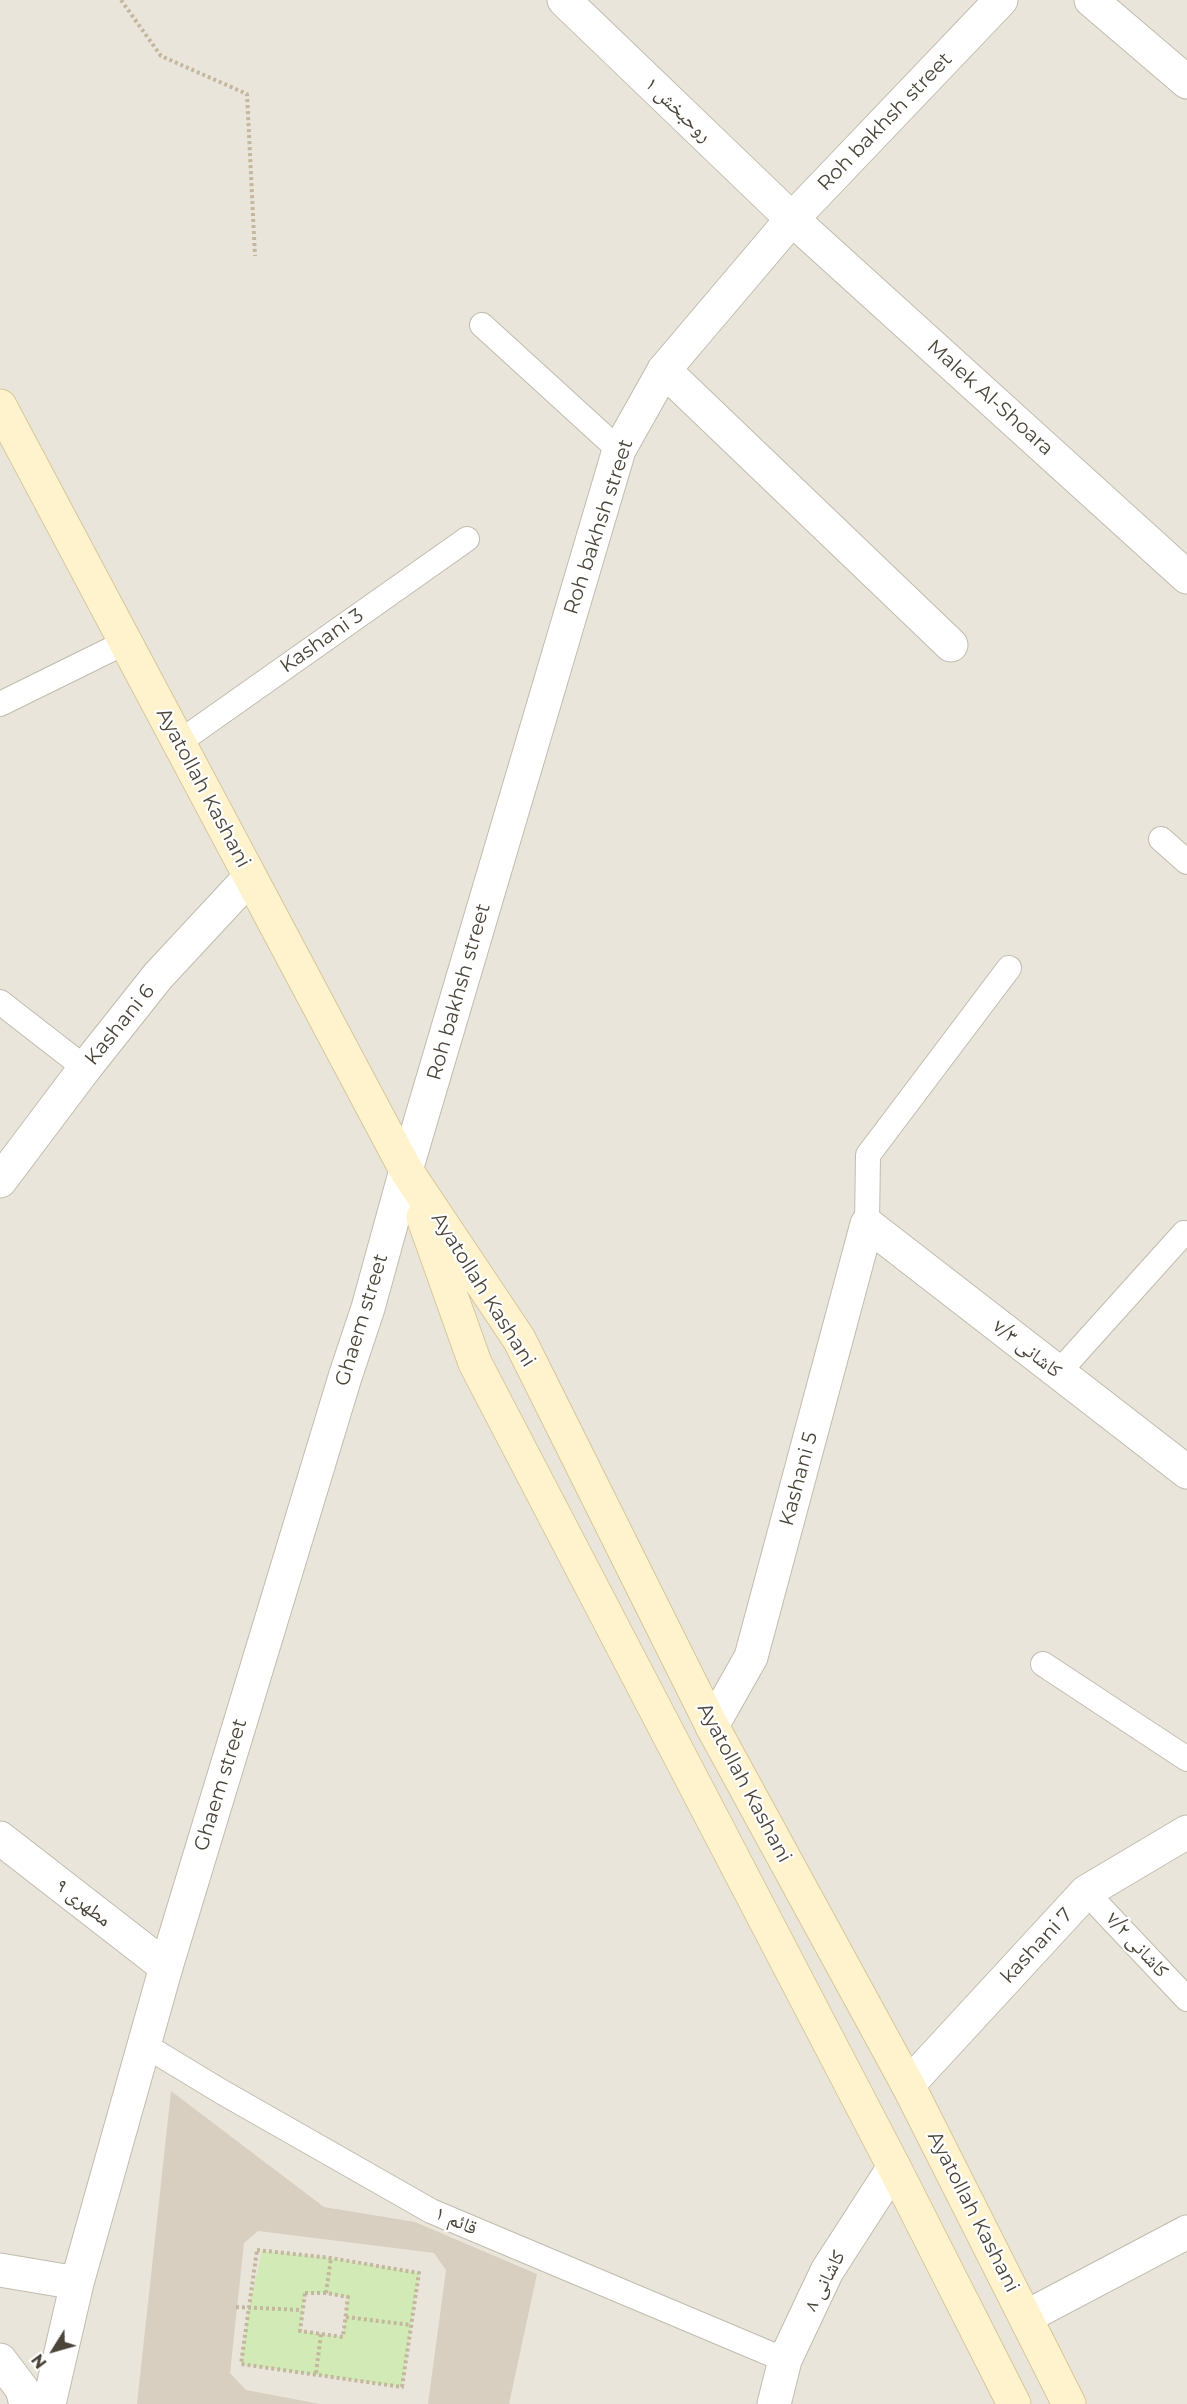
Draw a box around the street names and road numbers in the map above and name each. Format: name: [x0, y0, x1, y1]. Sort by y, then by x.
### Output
street label: Roh bakhsh street: [813, 48, 957, 196]
street label: روحبخش ۱: [640, 72, 716, 148]
street label: Malek Al-Shoara: [922, 335, 1058, 461]
street label: Roh bakhsh street: [559, 436, 639, 618]
street label: Kashani 3: [276, 604, 368, 678]
street label: Ayatollah Kashani: [151, 704, 255, 872]
street label: Roh bakhsh street: [422, 901, 496, 1083]
street label: Kashani 6: [80, 980, 160, 1070]
street label: Ayatollah Kashani: [426, 1208, 540, 1372]
street label: Ghaem street: [330, 1251, 394, 1389]
street label: کاشانی ۷/۳: [988, 1315, 1066, 1383]
street label: Kashani 5: [775, 1429, 823, 1529]
street label: Ayatollah Kashani: [692, 1699, 796, 1867]
street label: Ghaem street: [189, 1716, 253, 1854]
street label: مطهری ۹: [50, 1874, 116, 1932]
street label: kashani 7: [996, 1903, 1078, 1989]
street label: کاشانی ۷/۲: [1101, 1907, 1173, 1983]
street label: Ayatollah Kashani: [922, 2127, 1024, 2297]
street label: قائم ۱: [431, 2201, 481, 2241]
street label: کاشانی ۸: [799, 2247, 851, 2315]

